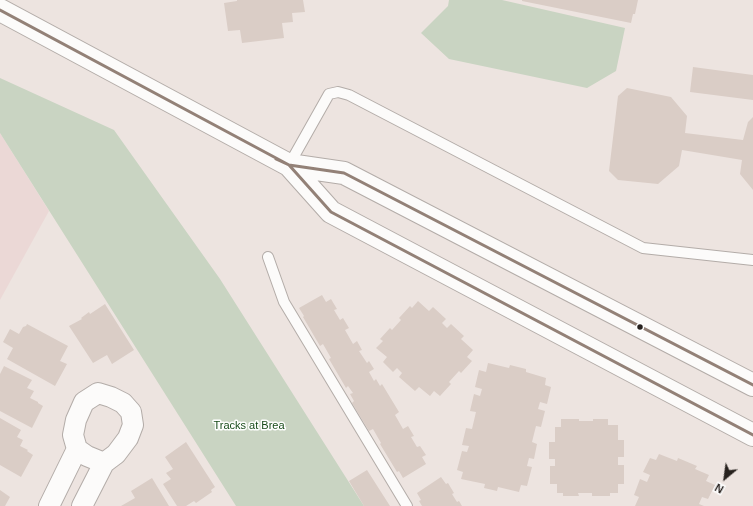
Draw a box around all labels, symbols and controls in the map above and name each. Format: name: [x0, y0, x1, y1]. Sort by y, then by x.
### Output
unlabelled marker: [635, 322, 645, 332]
park label: Tracks at Brea: [213, 419, 285, 433]
north arrow: [705, 458, 745, 498]
text: N: [713, 481, 726, 496]

